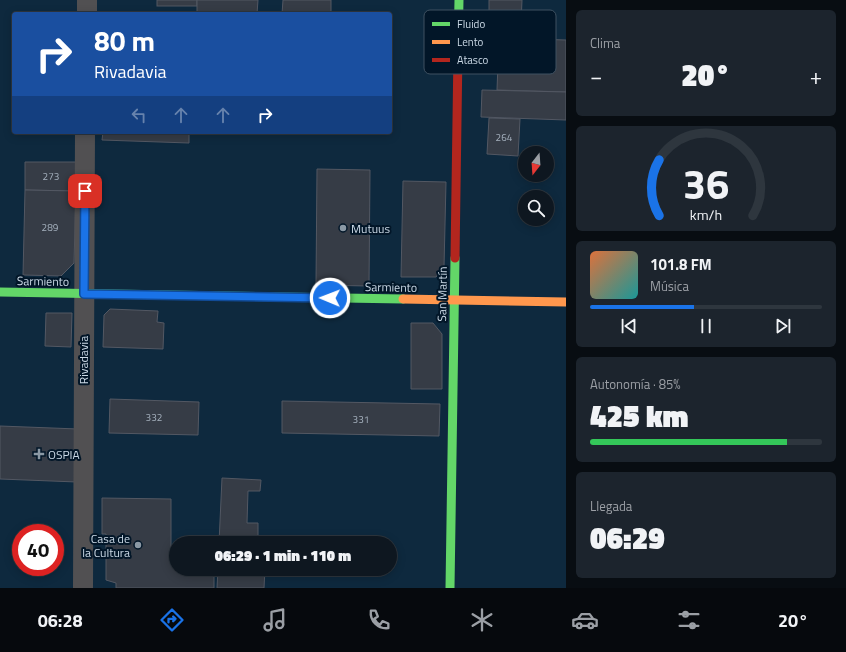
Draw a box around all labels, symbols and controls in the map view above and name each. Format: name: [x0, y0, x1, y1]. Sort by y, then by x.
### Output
legend: [424, 10, 556, 74]
text: Fluido: [457, 16, 485, 32]
text: 80 m: [94, 19, 155, 62]
icon: right: [28, 28, 80, 80]
text: Clima: [590, 33, 620, 53]
text: Lento: [457, 34, 484, 50]
text: Atasco: [457, 52, 489, 68]
text: 20°: [681, 52, 731, 98]
text: Rivadavia: [94, 58, 167, 85]
text: −: [590, 59, 602, 93]
text: +: [810, 59, 822, 93]
icon: left: [128, 104, 150, 126]
icon: ahead: [170, 104, 192, 126]
icon: ahead: [212, 104, 234, 126]
icon: right: [254, 104, 276, 126]
house number: 264: [496, 130, 513, 145]
north arrow: [518, 146, 554, 182]
map controls: [518, 146, 554, 226]
text: 36: [683, 152, 729, 215]
house number: 273: [43, 169, 59, 184]
pin: [68, 174, 102, 208]
icon: arrive: [74, 180, 96, 202]
button: search: [518, 190, 554, 226]
text: km/h: [690, 204, 722, 226]
place label: Mutuus: [351, 219, 390, 238]
house number: 289: [42, 220, 59, 235]
marker: Mutuus: [338, 223, 348, 233]
text: 101.8 FM: [650, 253, 712, 276]
street label: San Martín: [432, 266, 452, 322]
street label: Sarmiento: [17, 271, 69, 291]
text: Música: [650, 276, 689, 296]
position arrow: [309, 277, 351, 319]
street label: Sarmiento: [365, 277, 417, 297]
icon: previous: [618, 315, 640, 337]
icon: pause: [695, 315, 717, 337]
icon: next: [772, 315, 794, 337]
street label: Rivadavia: [74, 336, 93, 384]
text: Autonomía · 85%: [590, 374, 681, 394]
text: 425 km: [590, 393, 688, 439]
house number: 332: [146, 410, 162, 425]
house number: 331: [353, 412, 369, 427]
place label: OSPIA: [48, 445, 80, 464]
marker: OSPIA: [33, 448, 45, 460]
text: Llegada: [590, 496, 632, 516]
text: 06:29: [590, 515, 665, 561]
speed limit sign: 40: [12, 524, 64, 576]
place label: Casa de la Cultura: [82, 529, 130, 562]
marker: Casa de la Cultura: [133, 540, 143, 550]
text: 06:29 · 1 min · 110 m: [215, 544, 351, 567]
icon: directions: [158, 606, 186, 634]
icon: music: [261, 606, 289, 634]
icon: phone: [365, 606, 393, 634]
icon: climate: [468, 606, 496, 634]
icon: car: [571, 606, 599, 634]
icon: filters: [675, 606, 703, 634]
text: 06:28: [38, 607, 83, 634]
text: 20°: [778, 607, 808, 634]

